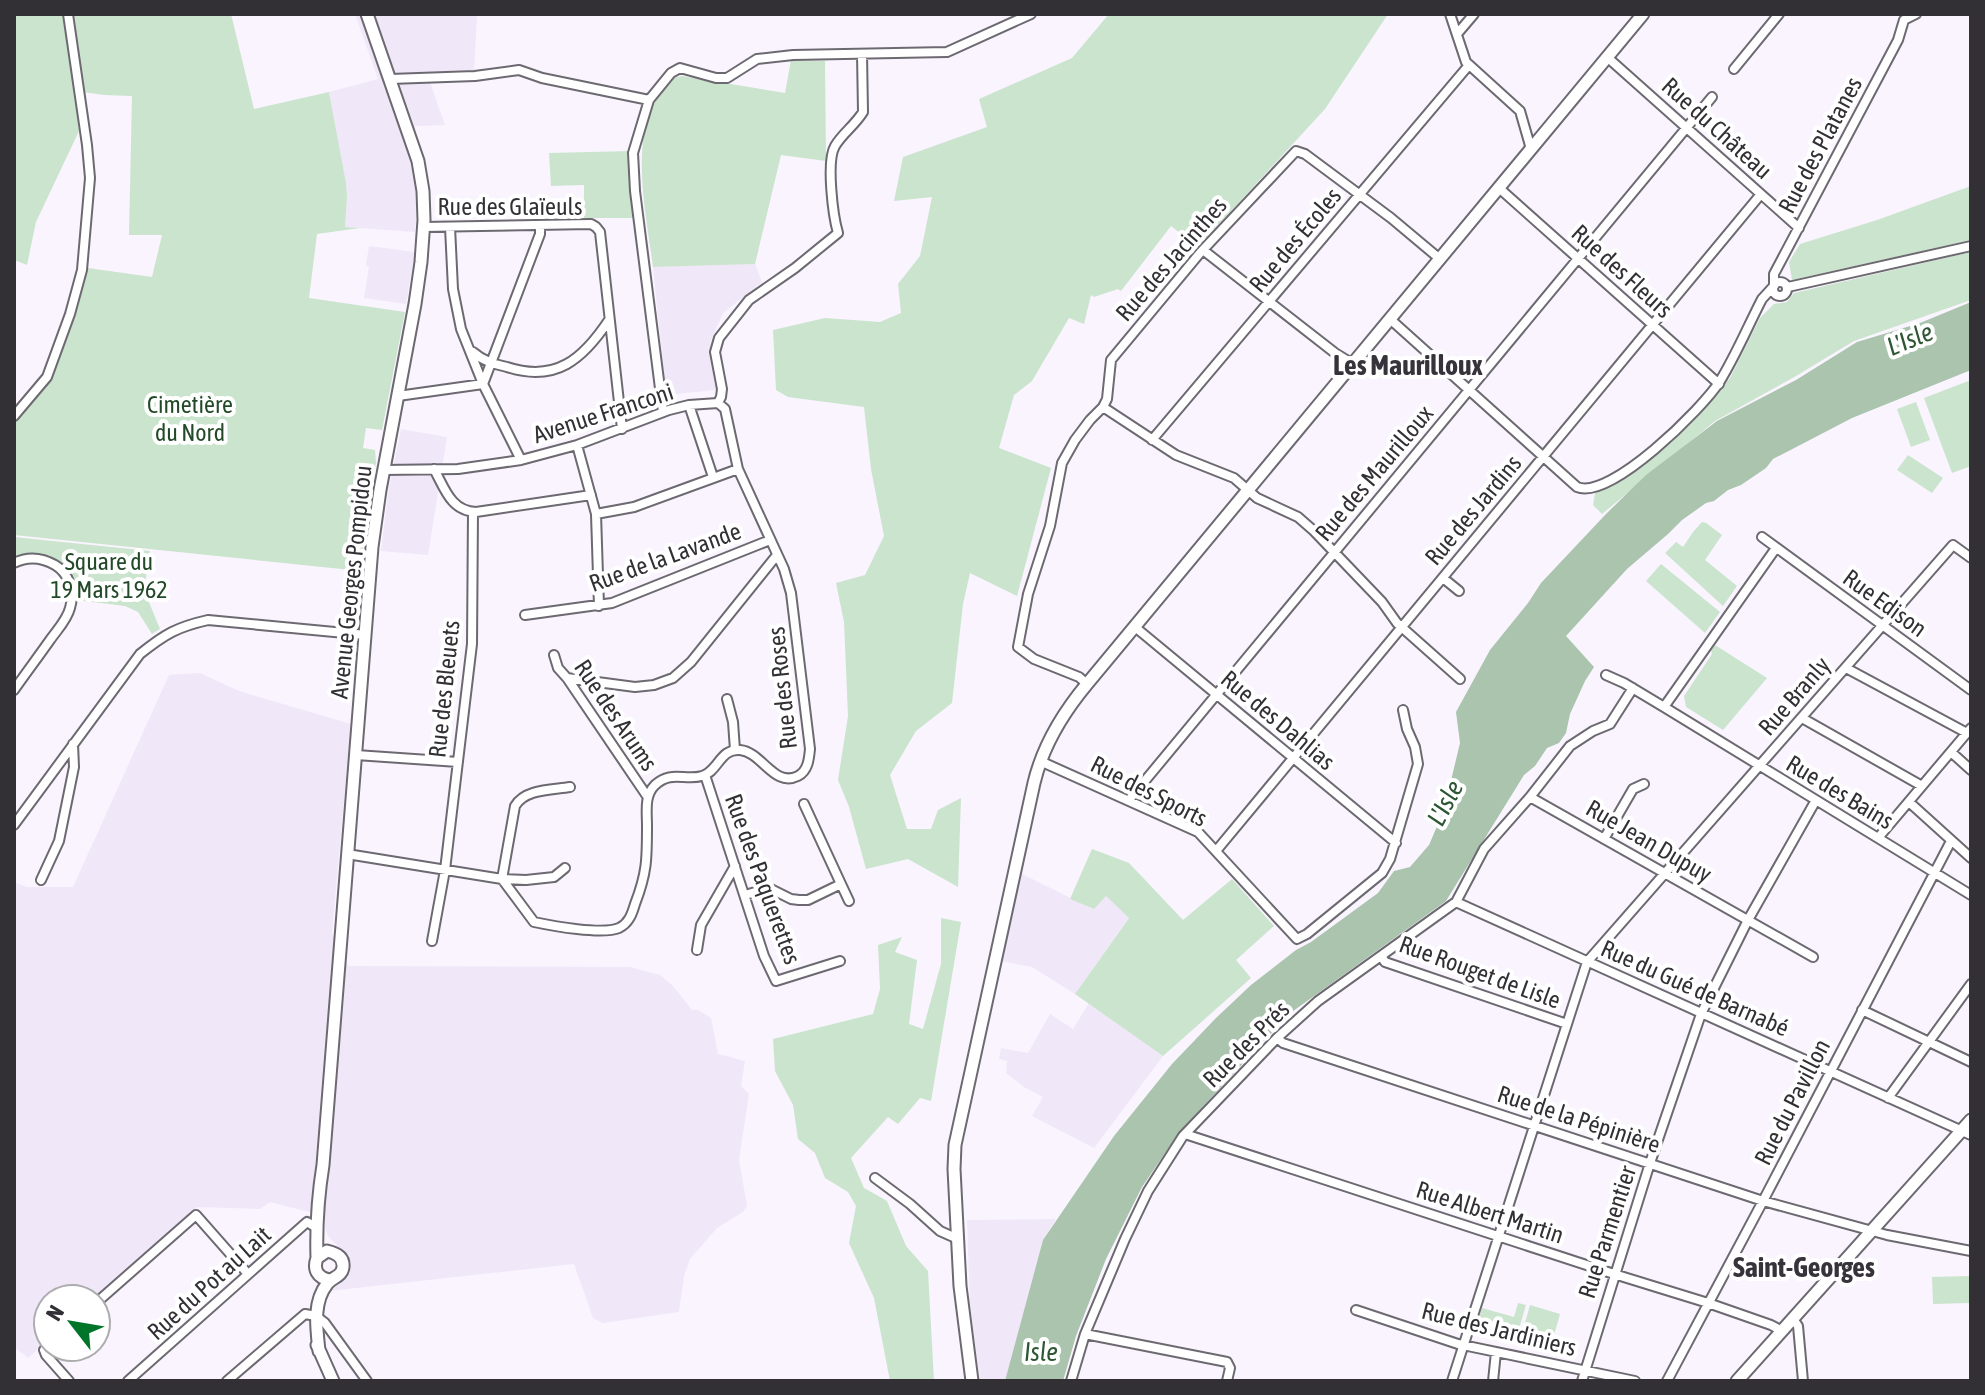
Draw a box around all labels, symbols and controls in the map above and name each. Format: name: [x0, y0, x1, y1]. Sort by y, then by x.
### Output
street label: Rue du Château: [1657, 72, 1777, 184]
street label: Rue des Platanes: [1773, 72, 1867, 218]
street label: Rue des Écoles: [1244, 182, 1346, 298]
street label: Rue des Jacinthes: [1110, 192, 1232, 326]
street label: Rue des Glaïeuls: [438, 193, 582, 220]
street label: Rue des Fleurs: [1566, 219, 1678, 323]
water label: L'Isle: [1883, 316, 1937, 362]
district label: Les Maurilloux: [1333, 349, 1483, 381]
street label: Avenue Franconi: [530, 378, 676, 448]
park label: Cimetière du Nord: [147, 391, 233, 446]
street label: Rue des Maurilloux: [1310, 400, 1439, 546]
street label: Rue des Jardins: [1419, 450, 1527, 570]
street label: Avenue Georges Pompidou: [325, 464, 377, 700]
street label: Rue de la Lavande: [586, 517, 744, 597]
park label: Square du 19 Mars 1962: [50, 548, 168, 603]
street label: Rue Edison: [1838, 564, 1932, 642]
street label: Rue des Bleuets: [423, 619, 465, 759]
street label: Rue des Roses: [762, 625, 802, 751]
street label: Rue Branly: [1753, 651, 1835, 741]
street label: Rue des Arums: [569, 654, 663, 776]
street label: Rue des Dahlias: [1216, 665, 1340, 775]
street label: Rue des Sports: [1086, 750, 1212, 832]
street label: Rue des Bains: [1782, 750, 1898, 834]
water label: L'Isle: [1421, 775, 1469, 831]
street label: Rue des Paquerettes: [720, 790, 806, 968]
street label: Rue Jean Dupuy: [1581, 794, 1717, 888]
street label: Rue Rouget de Lisle: [1396, 930, 1564, 1014]
street label: Rue du Gué de Barnabé: [1597, 934, 1793, 1042]
street label: Rue des Prés: [1198, 996, 1294, 1092]
street label: Rue du Pavillon: [1749, 1035, 1835, 1169]
street label: Rue de la Pépinière: [1494, 1080, 1664, 1158]
street label: Rue Parmentier: [1573, 1162, 1641, 1302]
street label: Rue Albert Martin: [1413, 1175, 1567, 1249]
street label: Rue du Pot au Lait: [142, 1221, 276, 1345]
district label: Saint-Georges: [1733, 1251, 1875, 1283]
north arrow: [32, 1283, 112, 1363]
street label: Rue des Jardiniers: [1419, 1297, 1579, 1361]
text: N: [40, 1300, 69, 1325]
water label: Isle: [1024, 1337, 1058, 1367]

